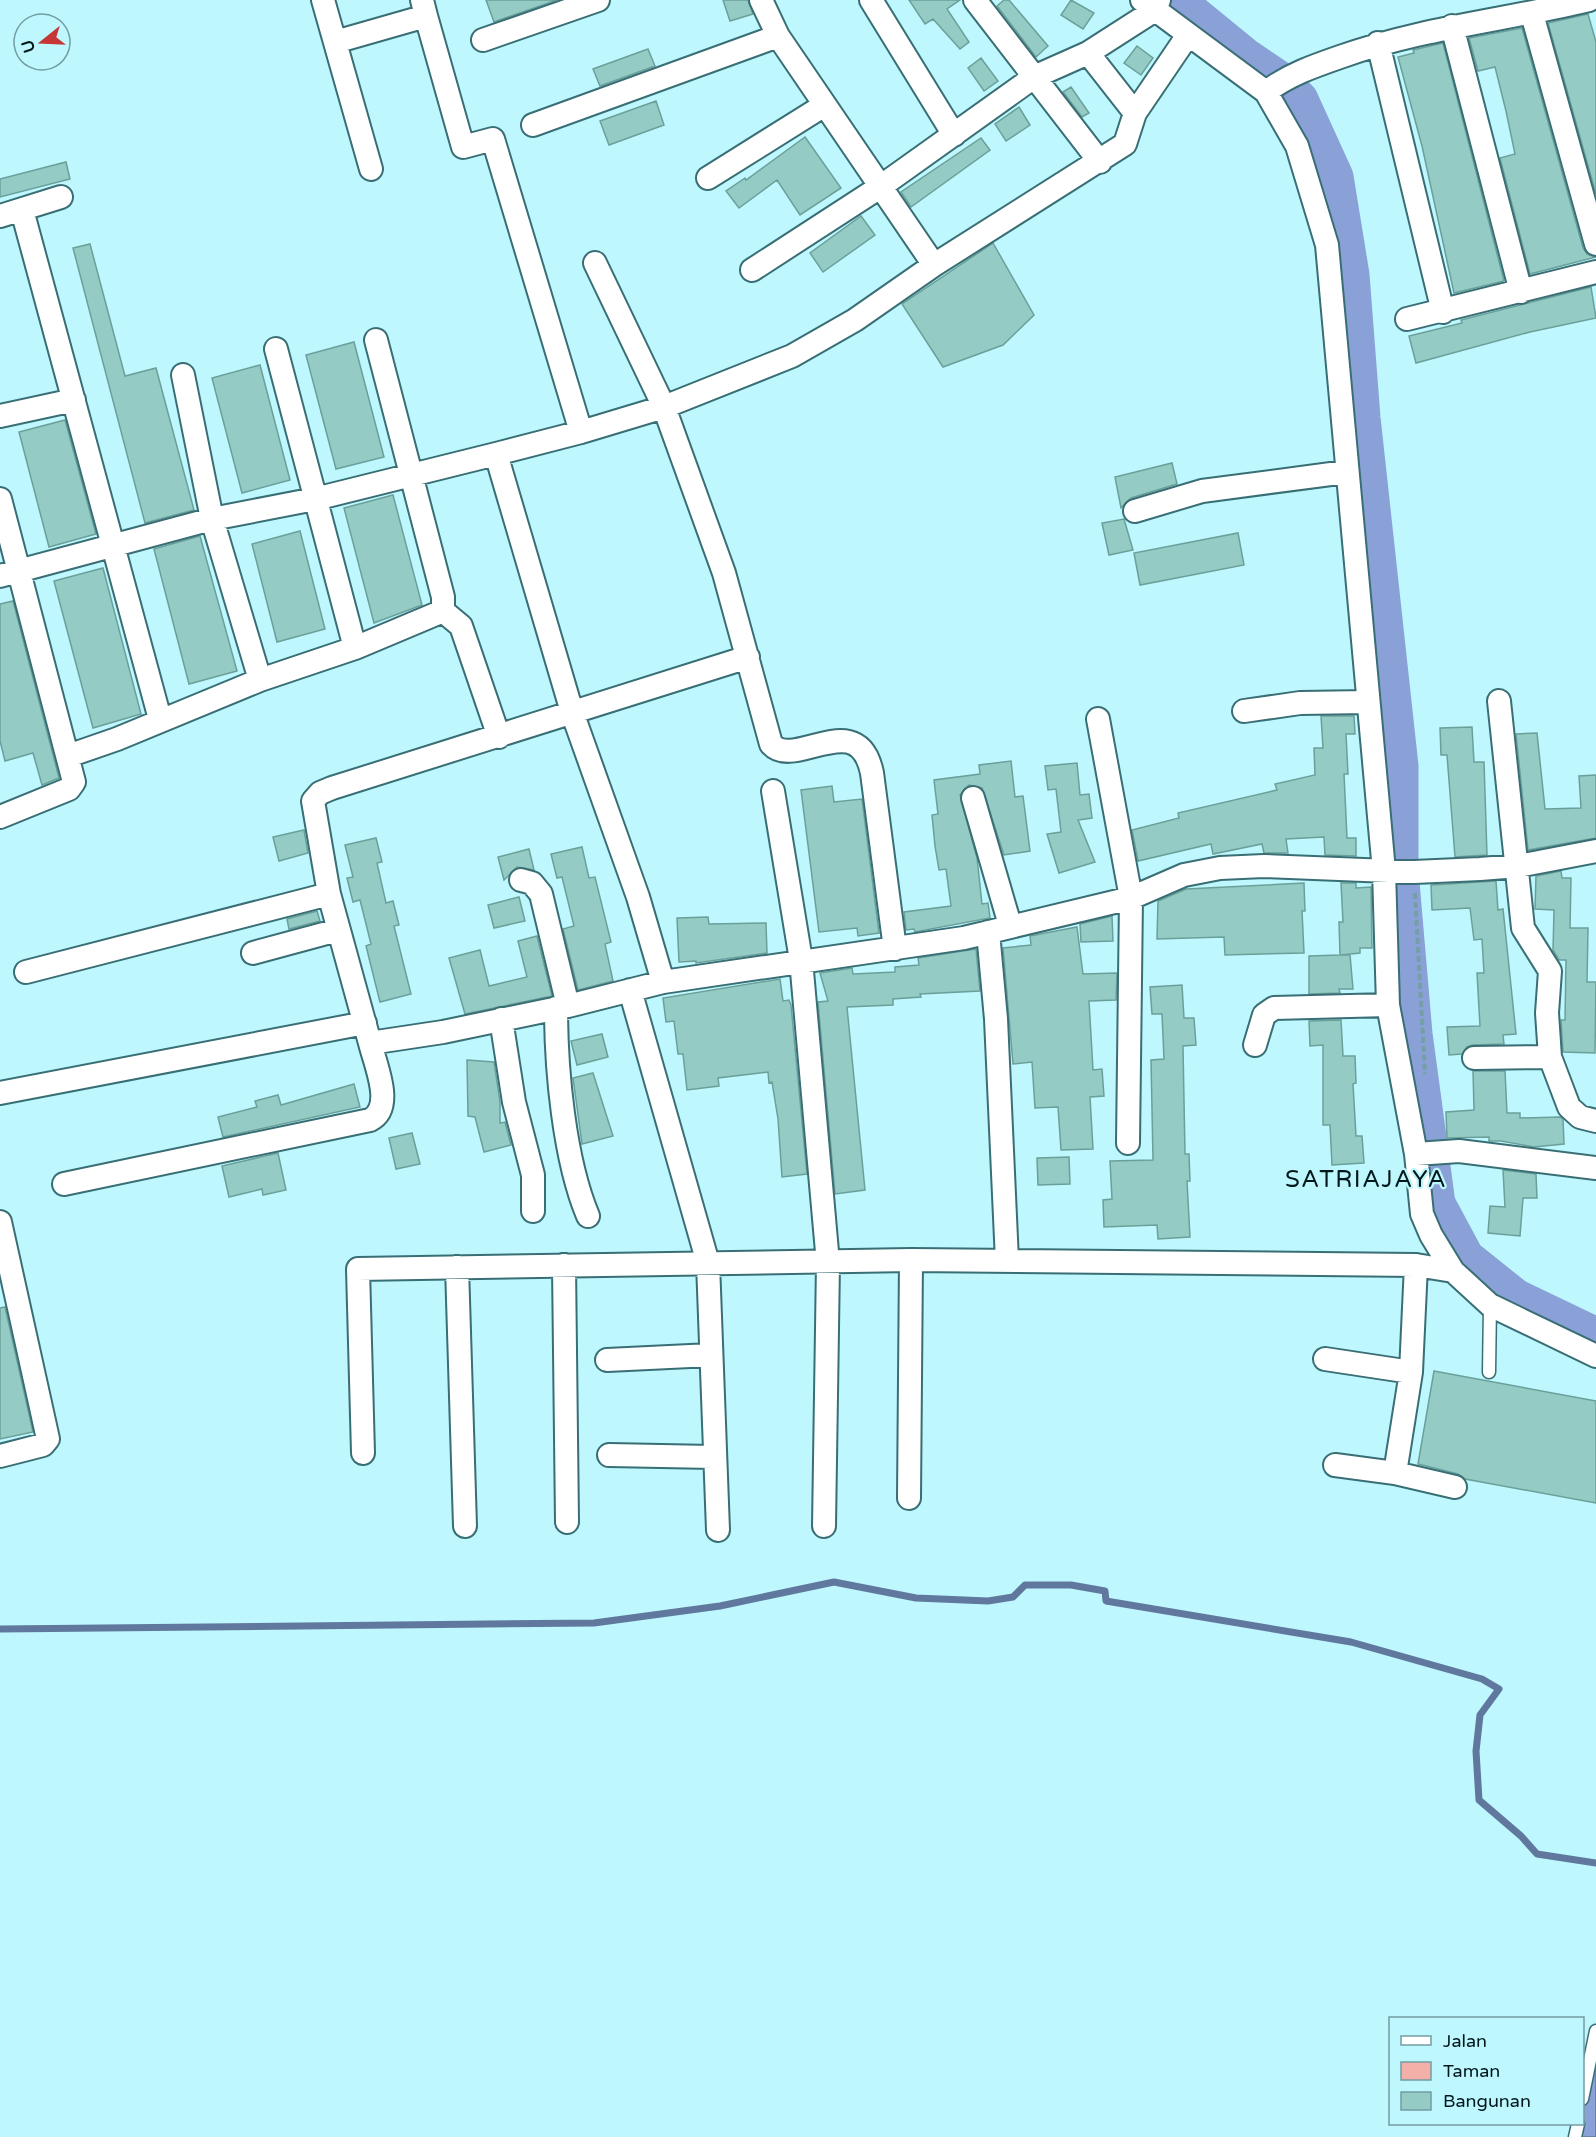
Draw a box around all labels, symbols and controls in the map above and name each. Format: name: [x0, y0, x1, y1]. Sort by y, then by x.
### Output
north arrow: [12, 12, 72, 72]
text: U: [17, 37, 40, 55]
district label: SATRIAJAYA: [1285, 1165, 1447, 1194]
legend: [1389, 2017, 1584, 2125]
text: Jalan: [1443, 2030, 1487, 2052]
text: Taman: [1443, 2060, 1500, 2082]
text: Bangunan: [1443, 2090, 1531, 2112]

